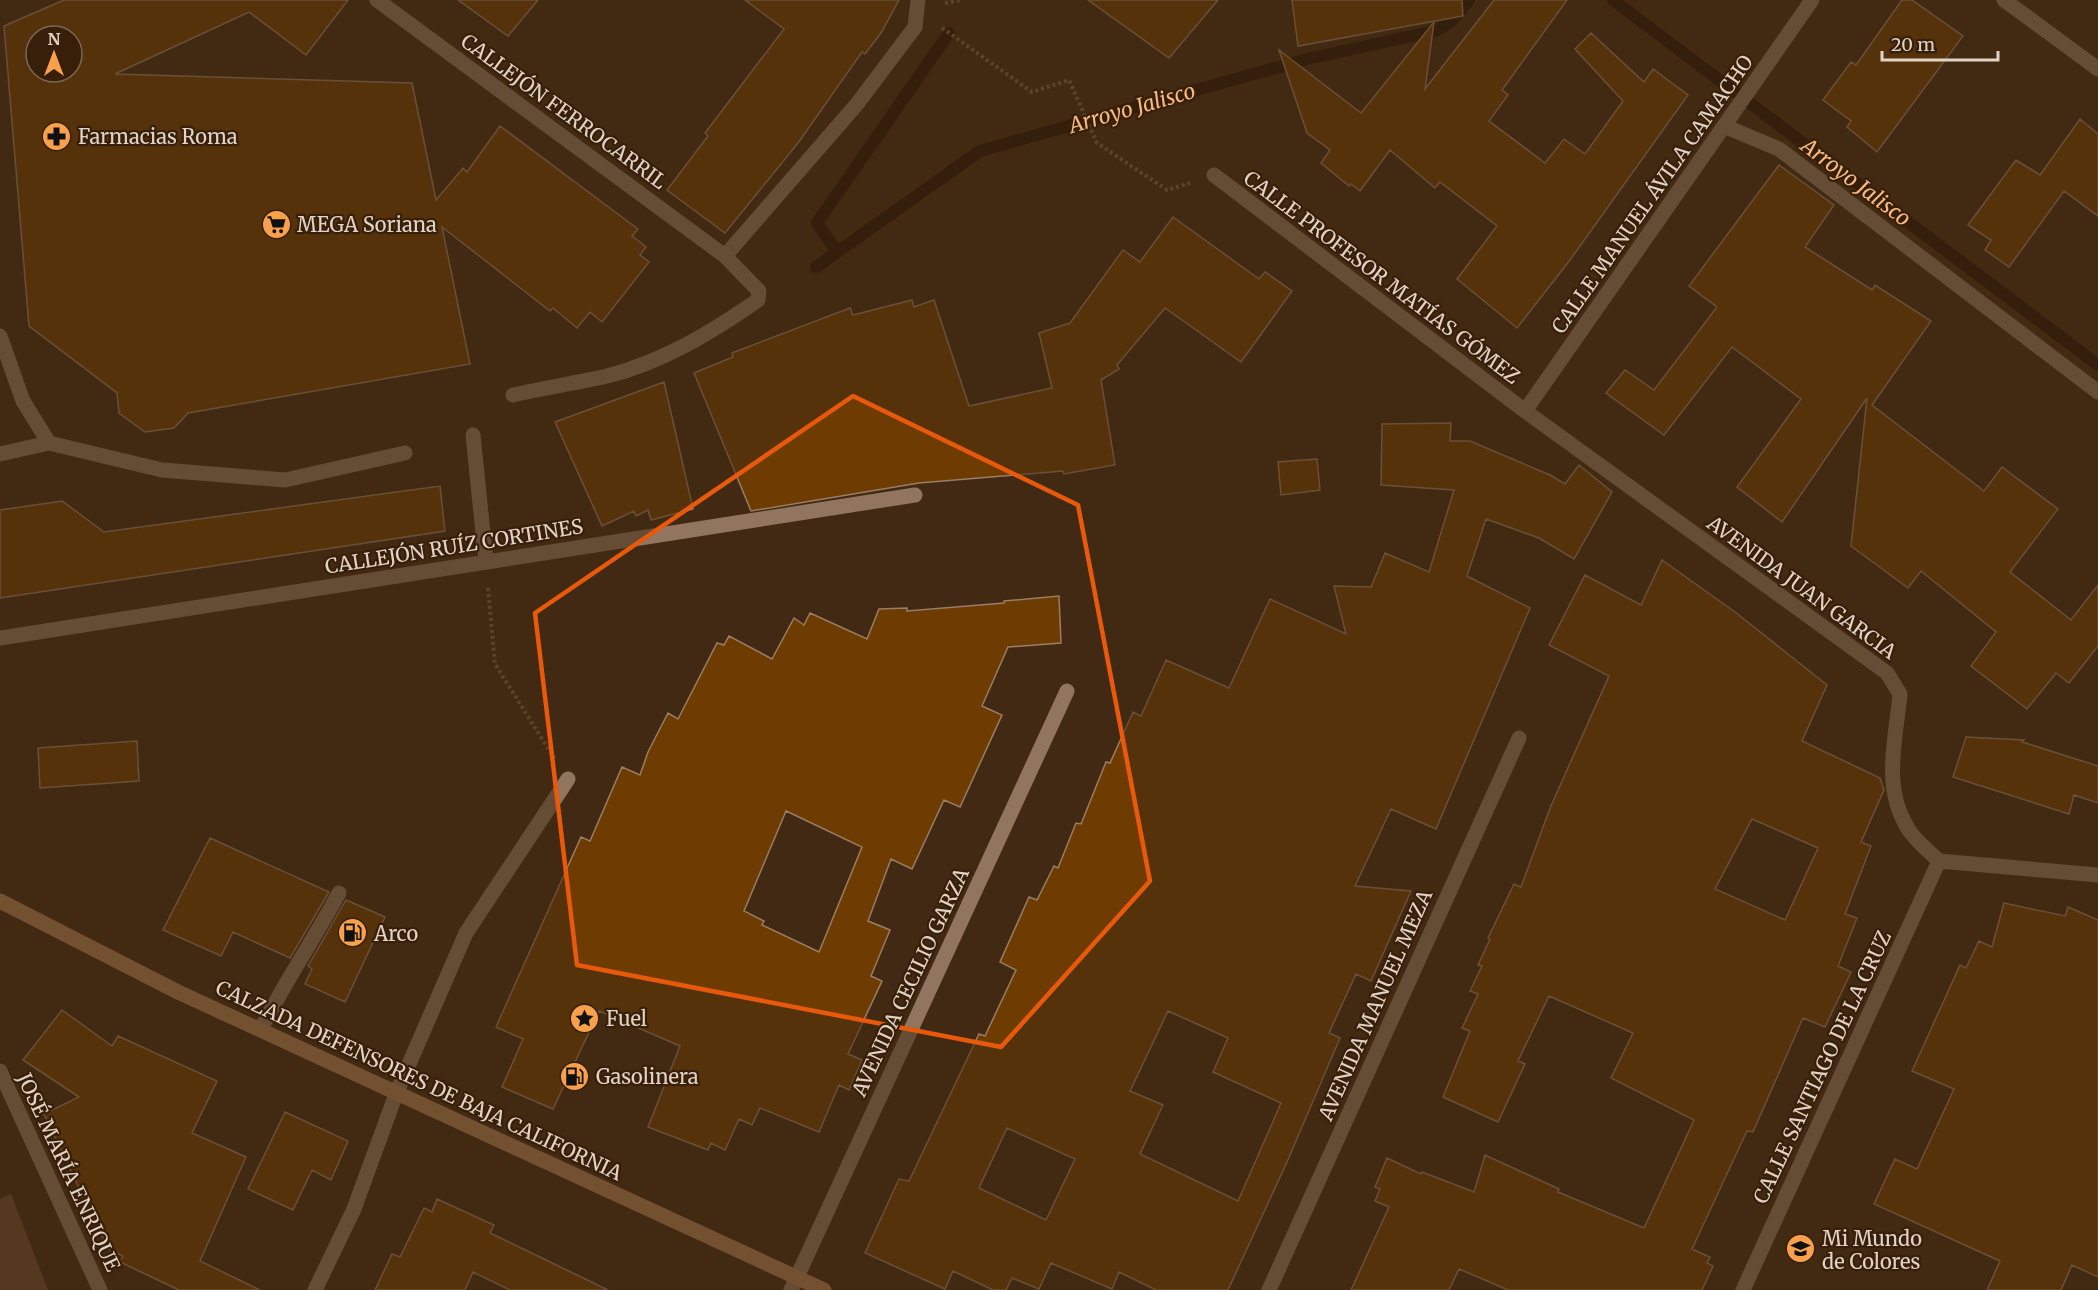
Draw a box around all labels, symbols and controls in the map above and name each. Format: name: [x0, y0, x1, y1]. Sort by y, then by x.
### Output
north arrow: [24, 24, 84, 84]
scale bar: [1882, 24, 1998, 62]
street label: CALLEJÓN FERROCARRIL: [456, 27, 673, 194]
text: N: [48, 29, 61, 49]
text: 20 m: [1891, 33, 1935, 56]
street label: CALLE MANUEL ÁVILA CAMACHO: [1544, 49, 1758, 338]
water label: Arroyo Jalisco: [1064, 77, 1198, 139]
pharmacy icon: Farmacias Roma: [41, 120, 73, 152]
place label: Farmacias Roma: [78, 124, 238, 149]
water label: Arroyo Jalisco: [1794, 131, 1916, 232]
street label: CALLE PROFESOR MATÍAS GÓMEZ: [1239, 163, 1526, 389]
supermarket icon: MEGA Soriana: [260, 208, 292, 240]
place label: MEGA Soriana: [297, 212, 437, 237]
street label: AVENIDA JUAN GARCIA: [1702, 509, 1902, 664]
street label: CALLEJÓN RUÍZ CORTINES: [323, 511, 585, 579]
street label: AVENIDA CECILIO GARZA: [846, 863, 974, 1101]
street label: AVENIDA MANUEL MEZA: [1312, 885, 1438, 1125]
fuel station icon: Arco: [337, 917, 369, 949]
place label: Arco: [373, 921, 419, 946]
street label: CALLE SANTIAGO DE LA CRUZ: [1748, 927, 1896, 1207]
street label: CALZADA DEFENSORES DE BAJA CALIFORNIA: [212, 975, 627, 1186]
place icon: Fuel: [569, 1002, 601, 1034]
place label: Fuel: [606, 1006, 647, 1031]
fuel station icon: Gasolinera: [559, 1060, 591, 1092]
place label: Gasolinera: [596, 1064, 699, 1089]
street label: JOSÉ MARÍA ENRIQUE: [12, 1067, 128, 1275]
place label: Mi Mundo de Colores: [1822, 1226, 1922, 1274]
school or university icon: Mi Mundo de Colores: [1785, 1233, 1817, 1265]

